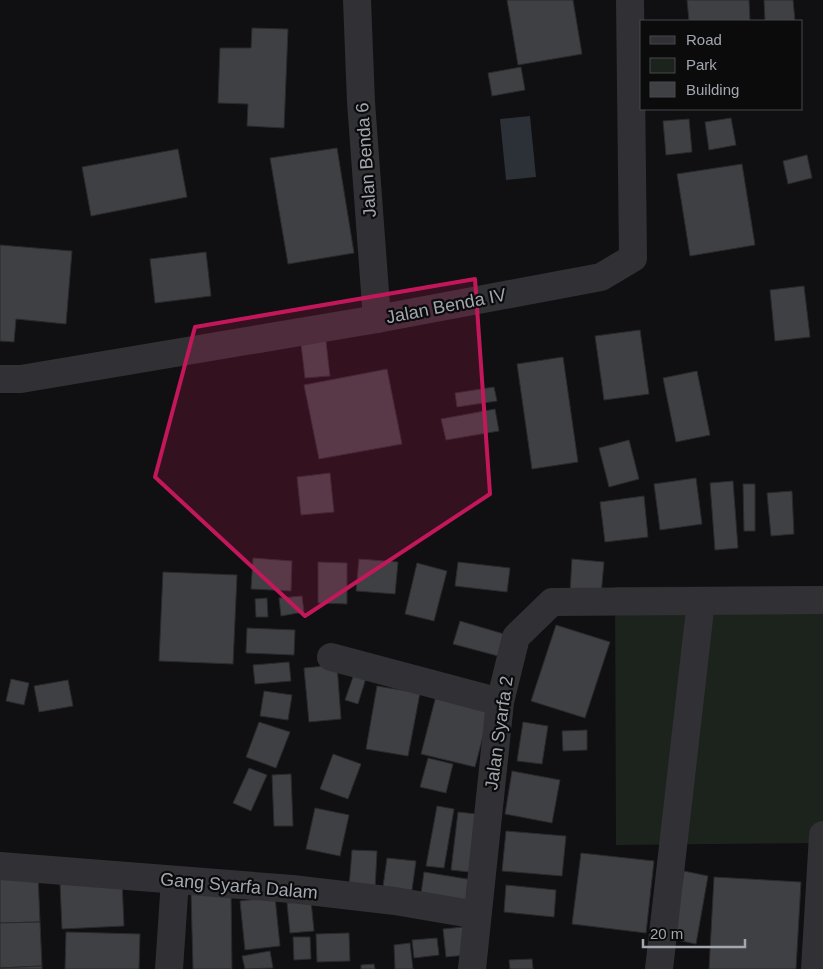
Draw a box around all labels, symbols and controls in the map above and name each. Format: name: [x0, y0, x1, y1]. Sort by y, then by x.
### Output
legend: [640, 20, 803, 110]
text: Road: [686, 31, 722, 48]
text: Park: [686, 56, 717, 73]
text: Building: [686, 81, 739, 98]
street label: Jalan Benda 6: [352, 102, 380, 218]
street label: Jalan Benda IV: [384, 285, 508, 327]
street label: Jalan Syarfa 2: [481, 675, 517, 791]
street label: Gang Syarfa Dalam: [159, 869, 319, 903]
scale bar: [643, 916, 746, 948]
text: 20 m: [650, 925, 683, 942]

